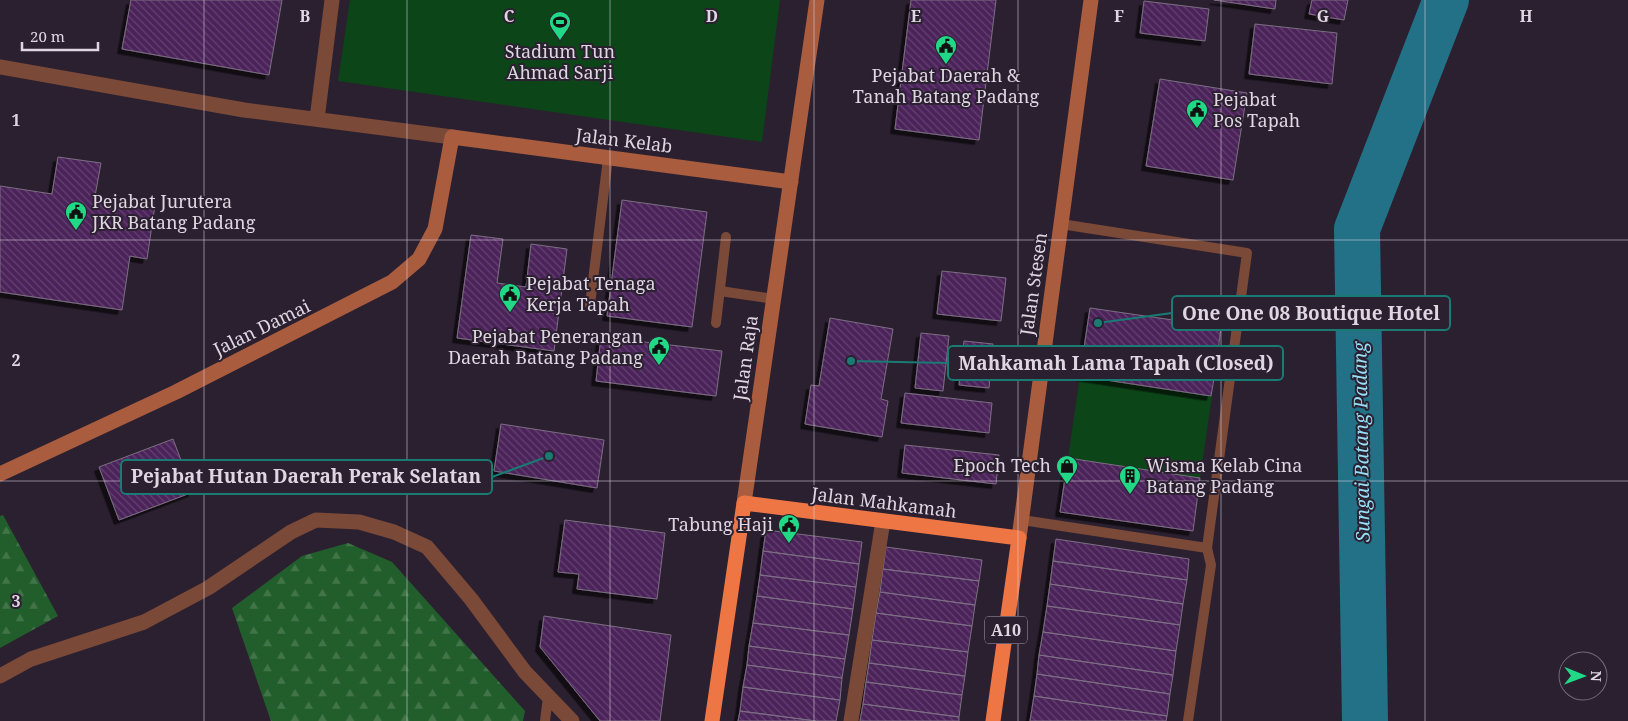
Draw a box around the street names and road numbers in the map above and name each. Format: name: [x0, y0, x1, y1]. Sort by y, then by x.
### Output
street label: Jalan Kelab: [573, 122, 674, 158]
street label: Jalan Stesen: [1014, 230, 1052, 338]
street label: Jalan Damai: [208, 293, 314, 361]
street label: Jalan Raja: [727, 314, 763, 403]
street label: Jalan Mahkamah: [809, 481, 958, 523]
road number: A10: [985, 616, 1027, 644]

